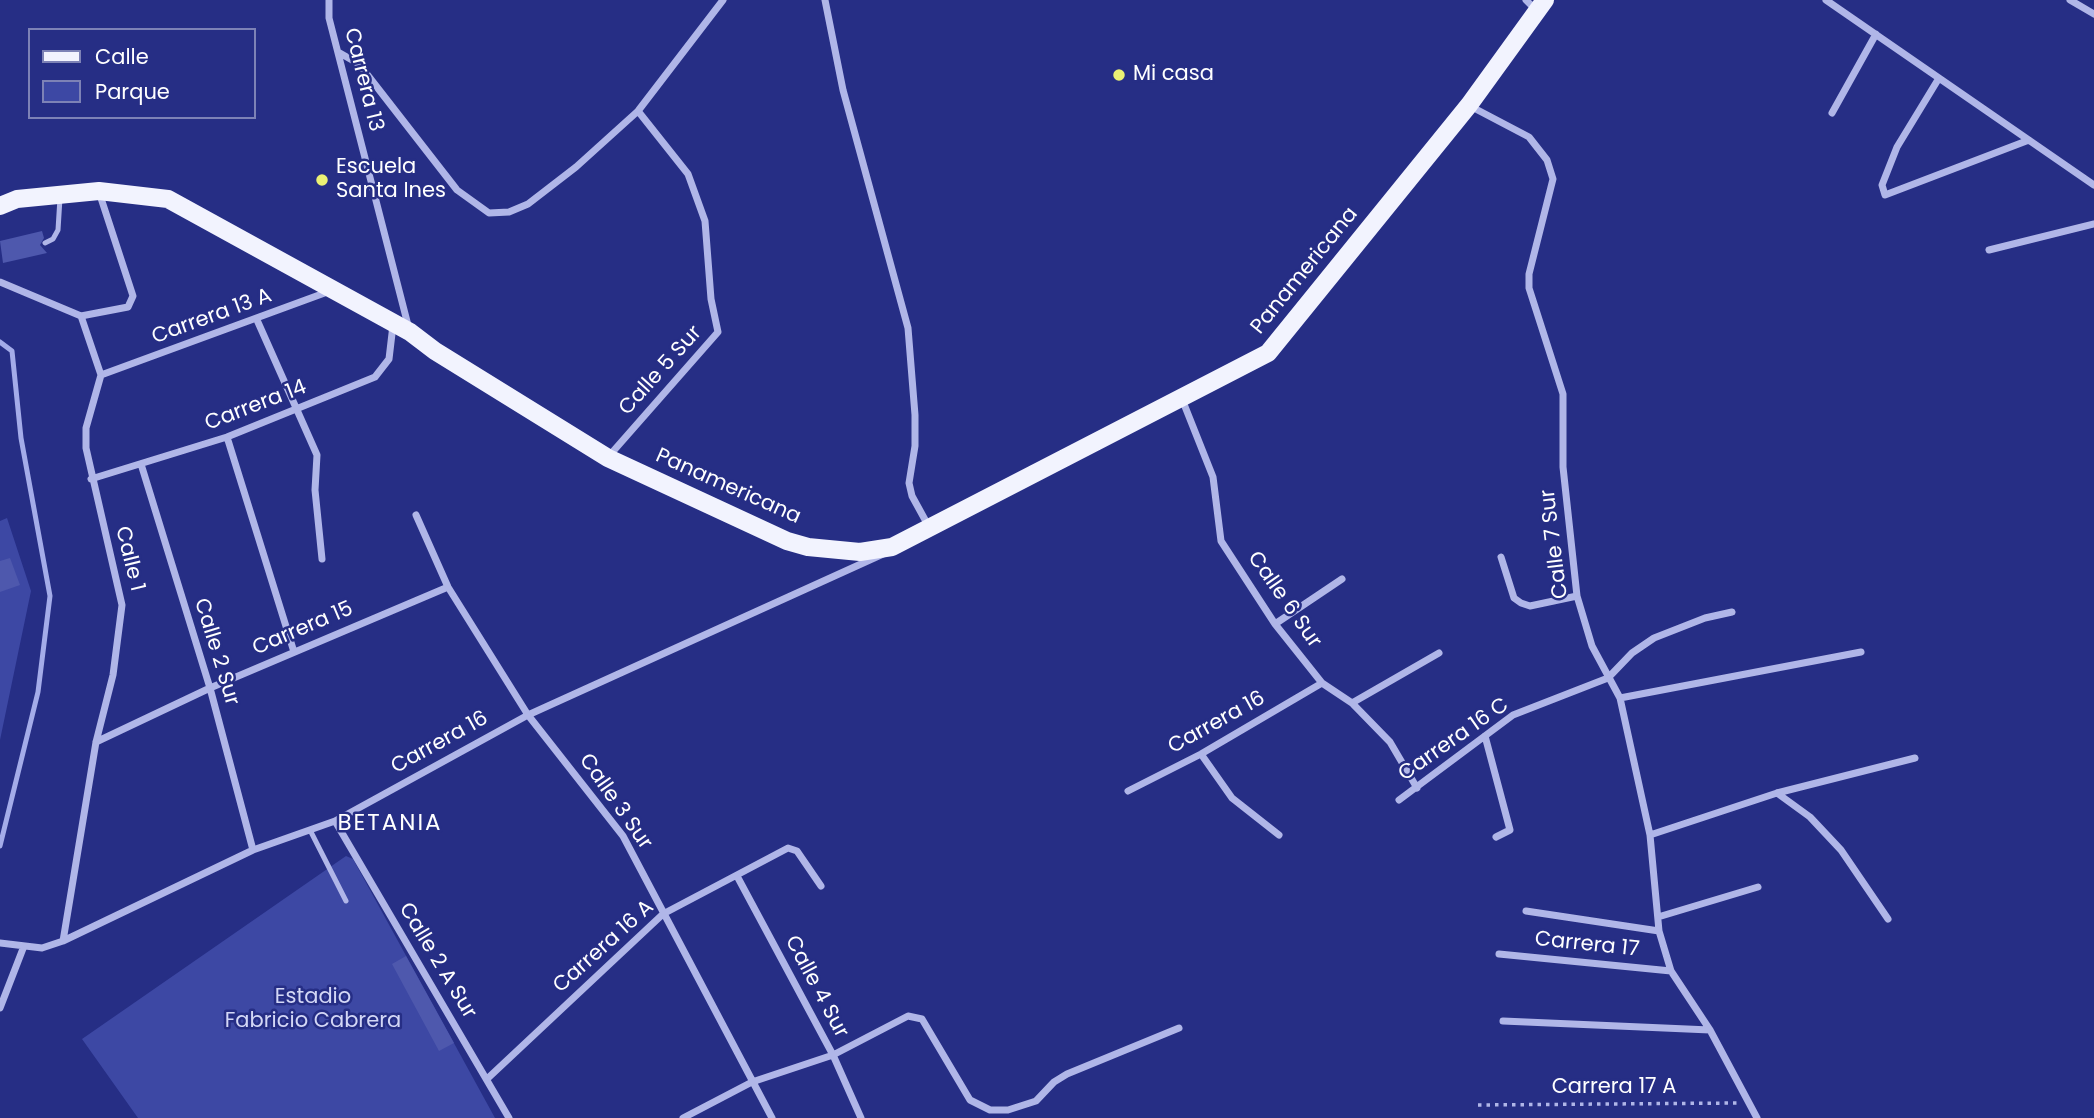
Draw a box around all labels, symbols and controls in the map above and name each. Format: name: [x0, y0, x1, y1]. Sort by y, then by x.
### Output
street label: Carrera 13: [338, 26, 388, 134]
legend: [28, 28, 256, 119]
text: Calle: [95, 42, 149, 71]
place label: Mi casa: [1133, 62, 1214, 88]
marker: Mi casa: [1111, 67, 1127, 83]
text: Parque: [95, 77, 170, 106]
place label: Escuela Santa Ines: [336, 155, 446, 205]
marker: Escuela Santa Ines: [314, 172, 330, 188]
street label: Panamericana: [1246, 202, 1364, 340]
street label: Carrera 13 A: [149, 284, 275, 350]
street label: Calle 5 Sur: [614, 321, 708, 421]
street label: Carrera 14: [202, 375, 310, 437]
street label: Panamericana: [652, 444, 804, 530]
street label: Calle 7 Sur: [1536, 488, 1574, 600]
street label: Calle 1: [109, 524, 149, 594]
street label: Calle 6 Sur: [1242, 547, 1326, 653]
street label: Calle 2 Sur: [188, 595, 244, 709]
street label: Carrera 15: [249, 597, 357, 661]
street label: Carrera 16: [1164, 686, 1270, 760]
street label: Carrera 16 C: [1394, 693, 1514, 787]
street label: Carrera 16: [387, 706, 493, 780]
street label: Calle 3 Sur: [573, 749, 657, 855]
district label: BETANIA: [338, 810, 442, 838]
street label: Carrera 16 A: [549, 895, 659, 999]
street label: Calle 2 A Sur: [393, 899, 481, 1023]
street label: Carrera 17: [1534, 927, 1640, 963]
street label: Calle 4 Sur: [779, 932, 853, 1042]
park label: Estadio Fabricio Cabrera: [225, 985, 401, 1035]
street label: Carrera 17 A: [1552, 1075, 1676, 1101]

